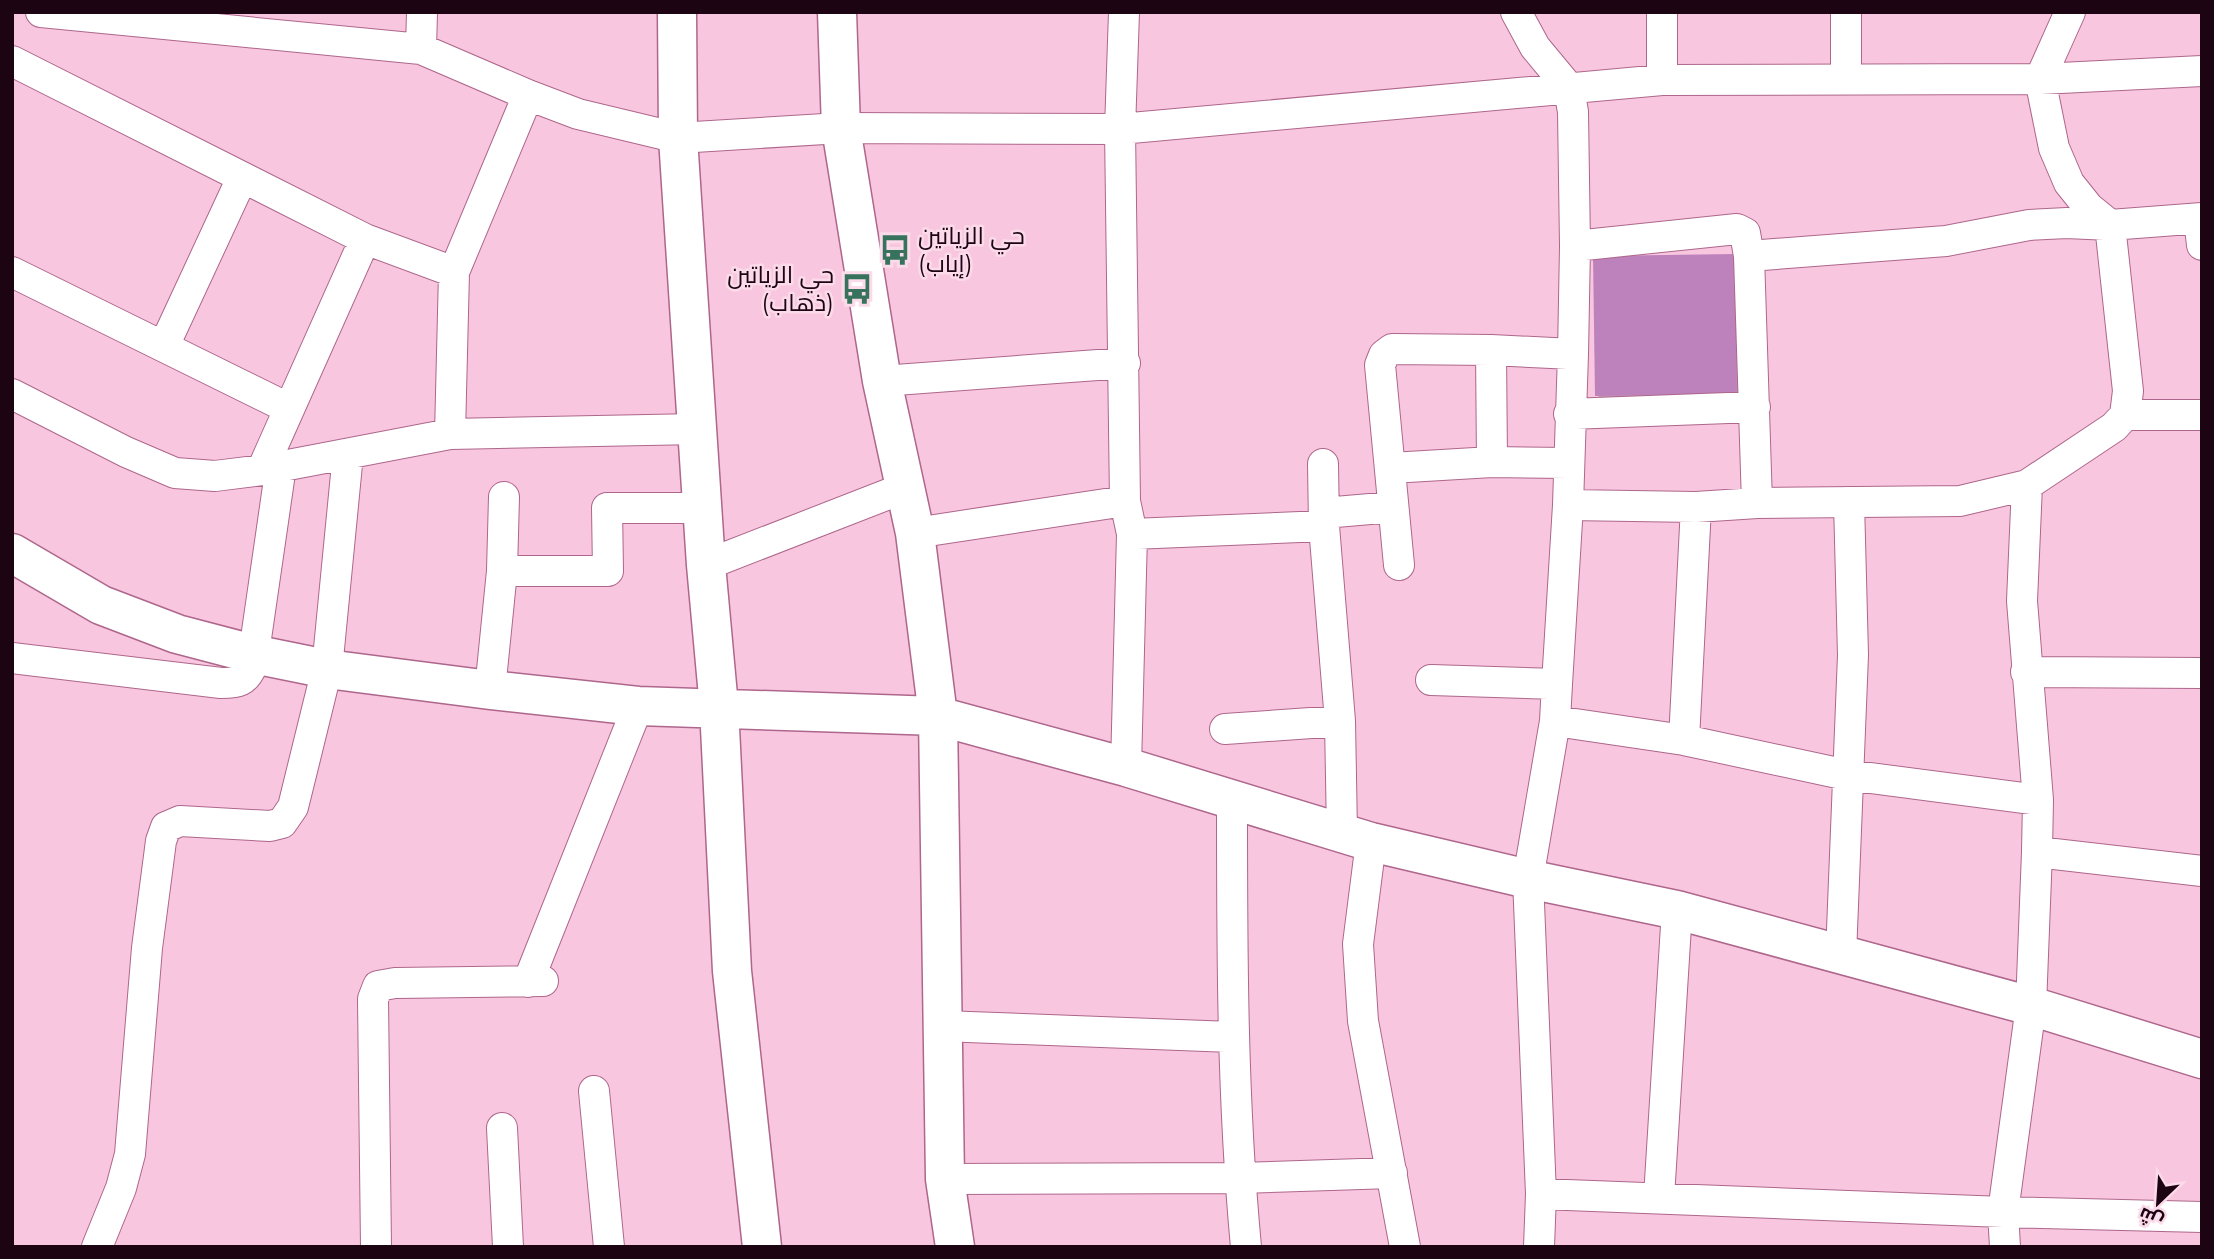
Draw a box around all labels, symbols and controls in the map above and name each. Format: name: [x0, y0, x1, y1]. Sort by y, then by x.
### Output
place label: حي الزياتين (إياب): [918, 221, 1025, 279]
bus stop icon: حي الزياتين (إياب): [878, 233, 912, 267]
place label: حي الزياتين (ذهاب): [727, 260, 834, 317]
bus stop icon: حي الزياتين (ذهاب): [840, 272, 874, 306]
north arrow: [2123, 1168, 2193, 1238]
text: ش: [2135, 1202, 2167, 1234]

